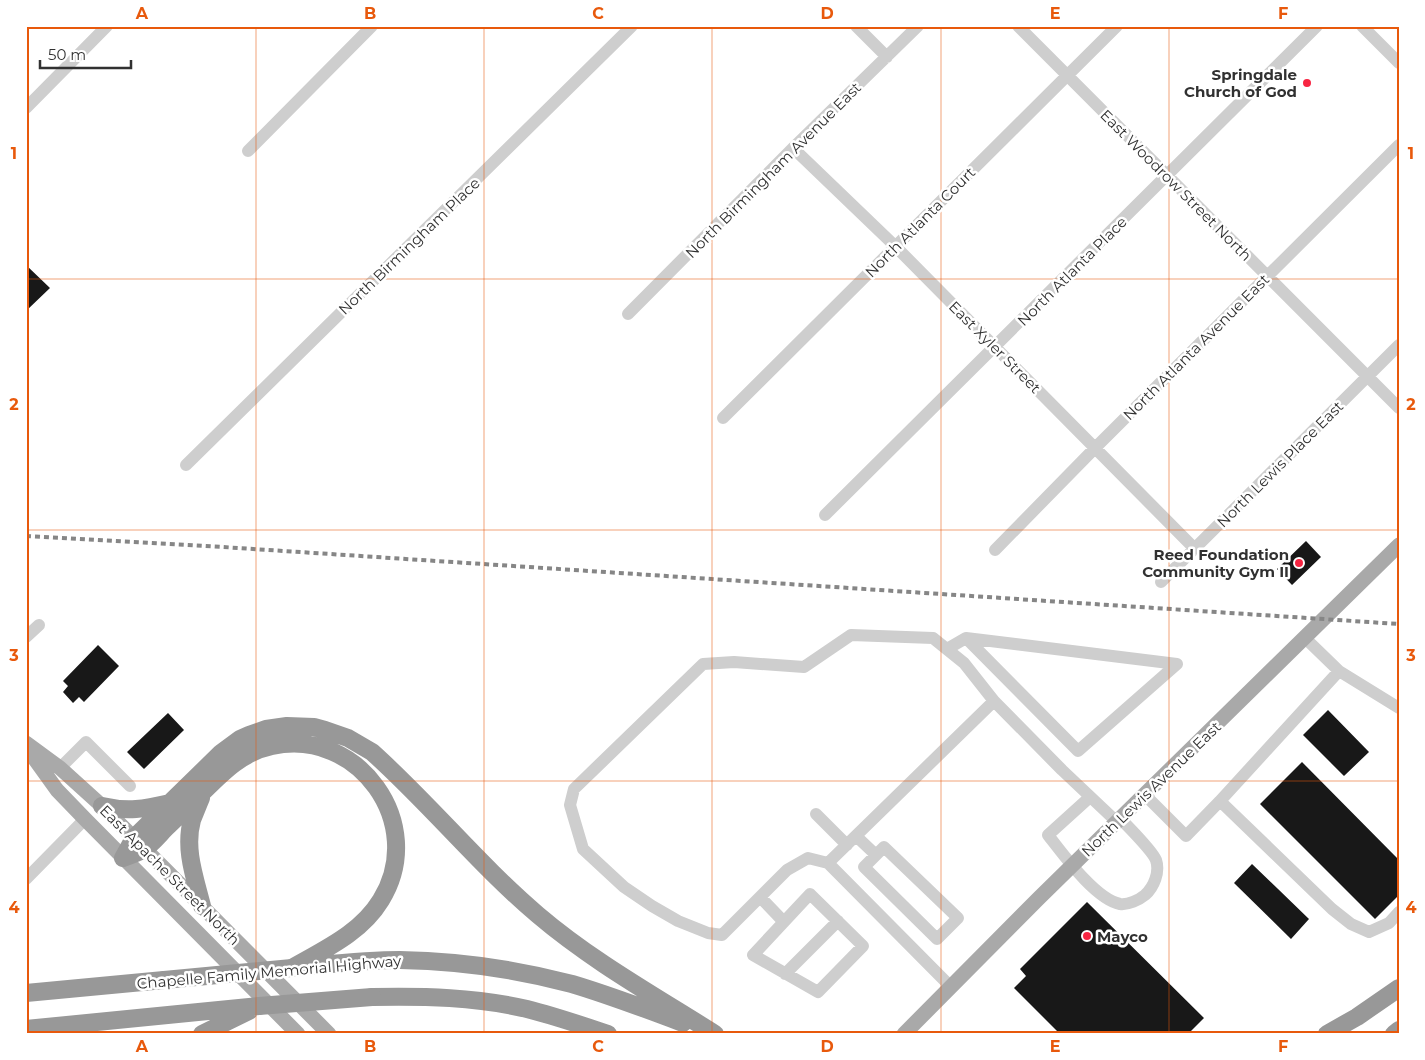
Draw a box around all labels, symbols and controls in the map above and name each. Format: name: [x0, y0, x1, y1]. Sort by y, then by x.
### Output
text: A: [135, 4, 149, 23]
text: B: [364, 4, 376, 23]
text: C: [592, 4, 604, 23]
text: D: [820, 4, 834, 23]
text: E: [1050, 4, 1060, 23]
text: F: [1278, 4, 1288, 23]
scale bar: [40, 38, 131, 70]
text: 50 m: [48, 45, 86, 64]
place label: Springdale Church of God: [1184, 65, 1297, 101]
marker: Springdale Church of God: [1301, 77, 1313, 89]
street label: North Birmingham Avenue East: [681, 78, 865, 262]
street label: East Woodrow Street North: [1096, 105, 1256, 265]
text: 1: [11, 144, 17, 163]
text: 1: [1408, 144, 1414, 163]
street label: North Atlanta Court: [861, 163, 979, 281]
street label: North Birmingham Place: [334, 173, 484, 319]
street label: North Atlanta Place: [1013, 212, 1131, 330]
street label: North Atlanta Avenue East: [1119, 270, 1273, 424]
street label: East Xyler Street: [945, 297, 1045, 397]
text: 2: [9, 395, 19, 414]
text: 2: [1406, 395, 1416, 414]
street label: North Lewis Place East: [1213, 397, 1347, 531]
place label: Reed Foundation Community Gym II: [1142, 545, 1289, 581]
marker: Reed Foundation Community Gym II: [1293, 557, 1305, 569]
text: 3: [8, 646, 19, 665]
text: 3: [1405, 646, 1416, 665]
street label: North Lewis Avenue East: [1077, 717, 1225, 861]
street label: East Apache Street North: [96, 801, 244, 949]
text: 4: [8, 898, 20, 917]
text: 4: [1405, 898, 1417, 917]
place label: Mayco: [1097, 927, 1148, 946]
marker: Mayco: [1081, 930, 1093, 942]
street label: Chapelle Family Memorial Highway: [136, 951, 403, 993]
text: A: [135, 1037, 149, 1056]
text: B: [364, 1037, 376, 1056]
text: C: [592, 1037, 604, 1056]
text: D: [820, 1037, 834, 1056]
text: E: [1050, 1037, 1060, 1056]
text: F: [1278, 1037, 1288, 1056]

